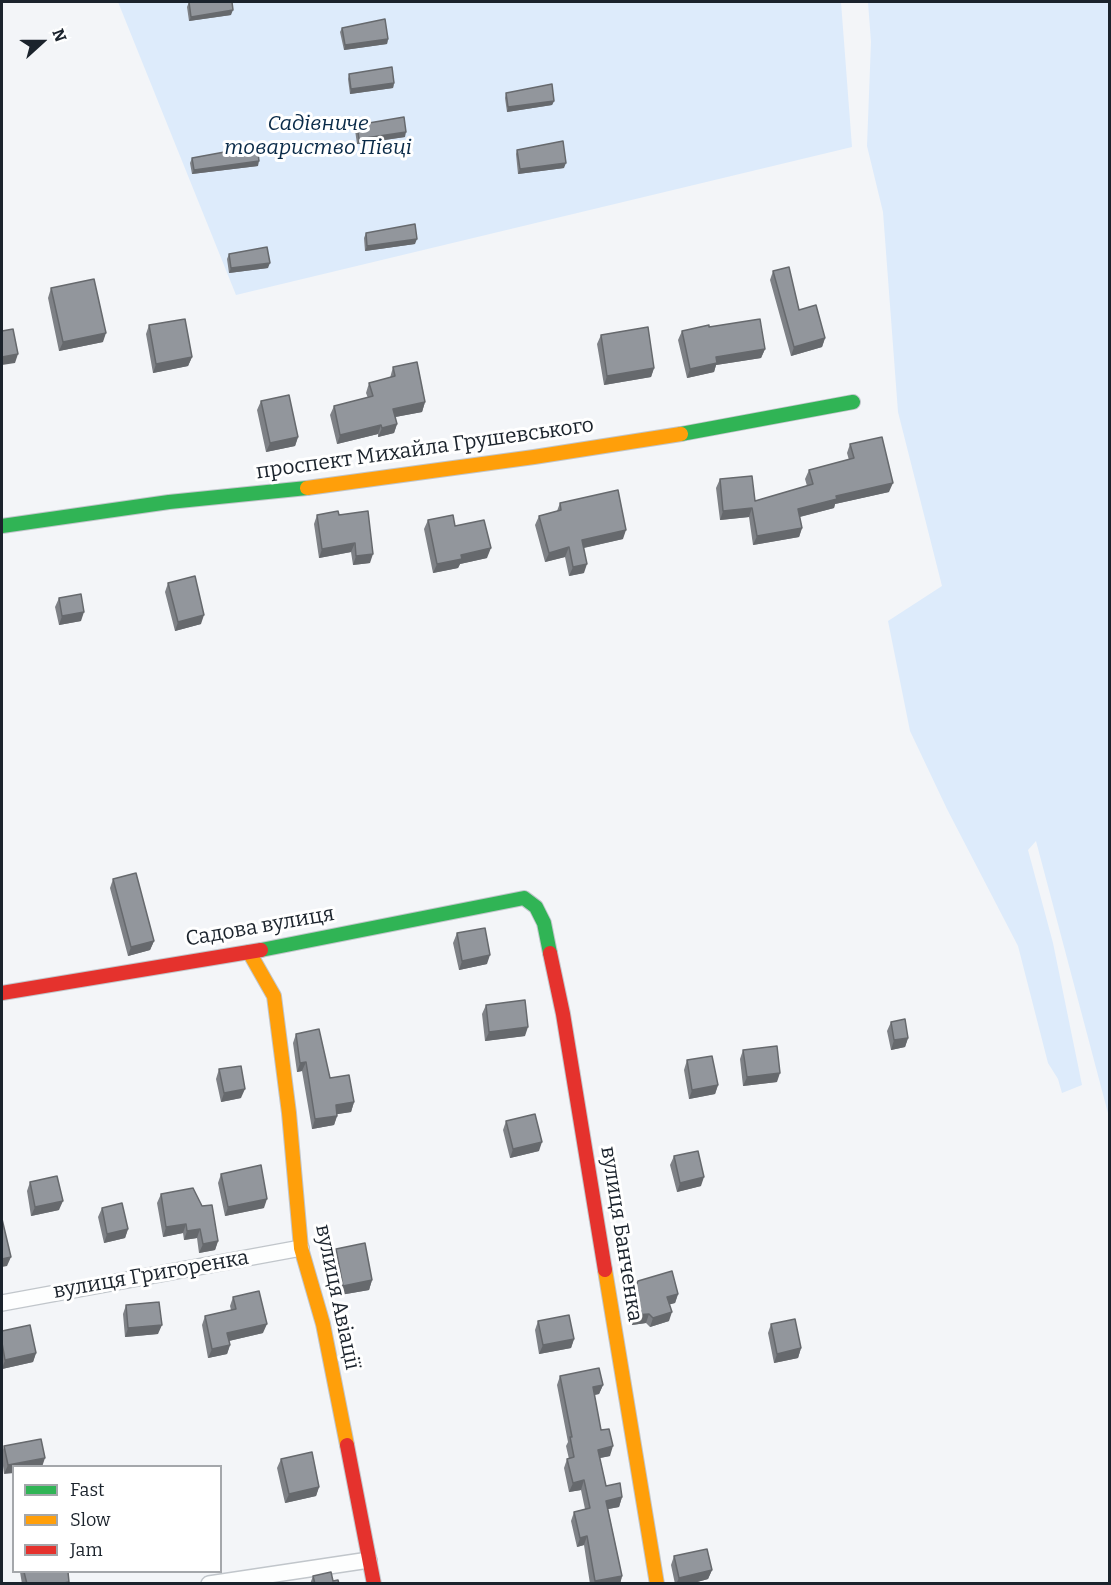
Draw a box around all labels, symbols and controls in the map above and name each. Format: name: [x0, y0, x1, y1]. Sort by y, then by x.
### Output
north arrow: [12, 12, 72, 72]
text: N: [48, 26, 70, 45]
park label: Садівниче товариство Півці: [224, 111, 412, 161]
street label: проспект Михайла Грушевського: [255, 413, 595, 485]
street label: Садова вулиця: [184, 902, 336, 952]
street label: вулиця Банченка: [595, 1145, 647, 1323]
street label: вулиця Авіації: [309, 1222, 365, 1372]
street label: вулиця Григоренка: [51, 1245, 251, 1305]
legend: [12, 1465, 222, 1573]
text: Fast: [70, 1479, 105, 1501]
text: Slow: [70, 1509, 110, 1531]
text: Jam: [70, 1539, 103, 1561]

